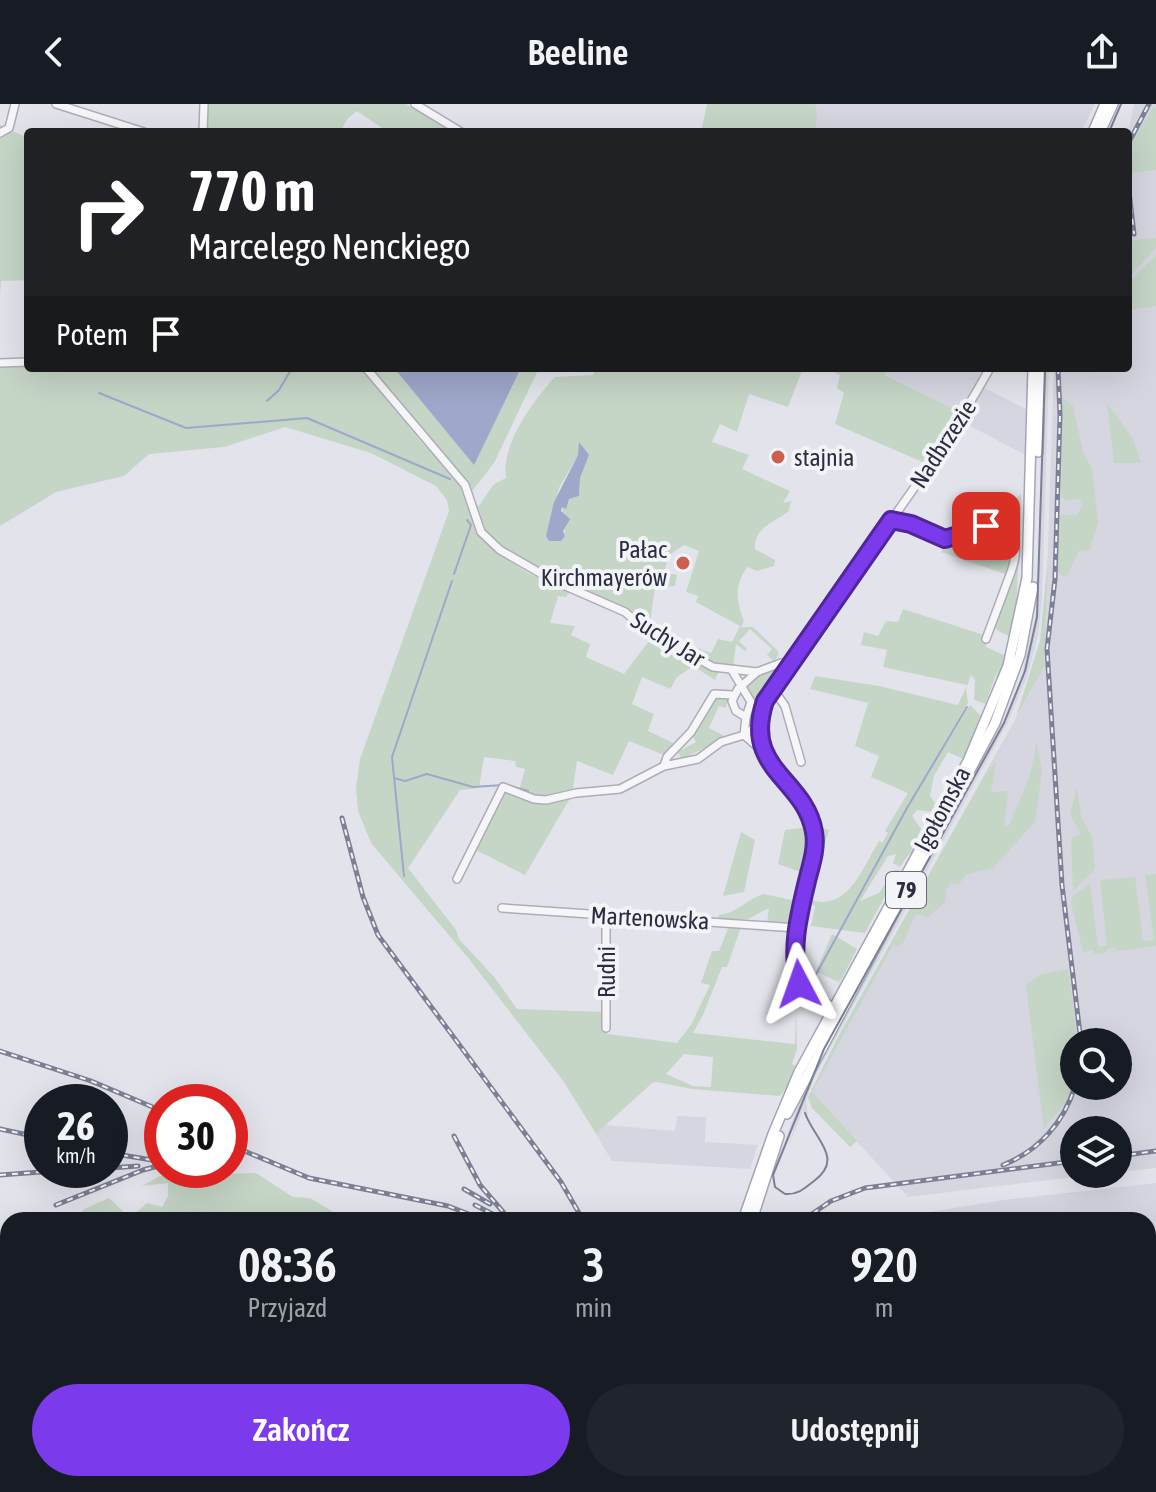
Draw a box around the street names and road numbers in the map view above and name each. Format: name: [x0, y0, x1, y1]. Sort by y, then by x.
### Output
street label: Nadbrzezie: [905, 395, 981, 493]
street label: Suchy Jar: [626, 606, 710, 672]
street label: Igołomska: [908, 762, 976, 856]
road number: 79: [886, 872, 926, 908]
street label: Martenowska: [590, 901, 710, 935]
street label: Rudni: [593, 946, 620, 998]

